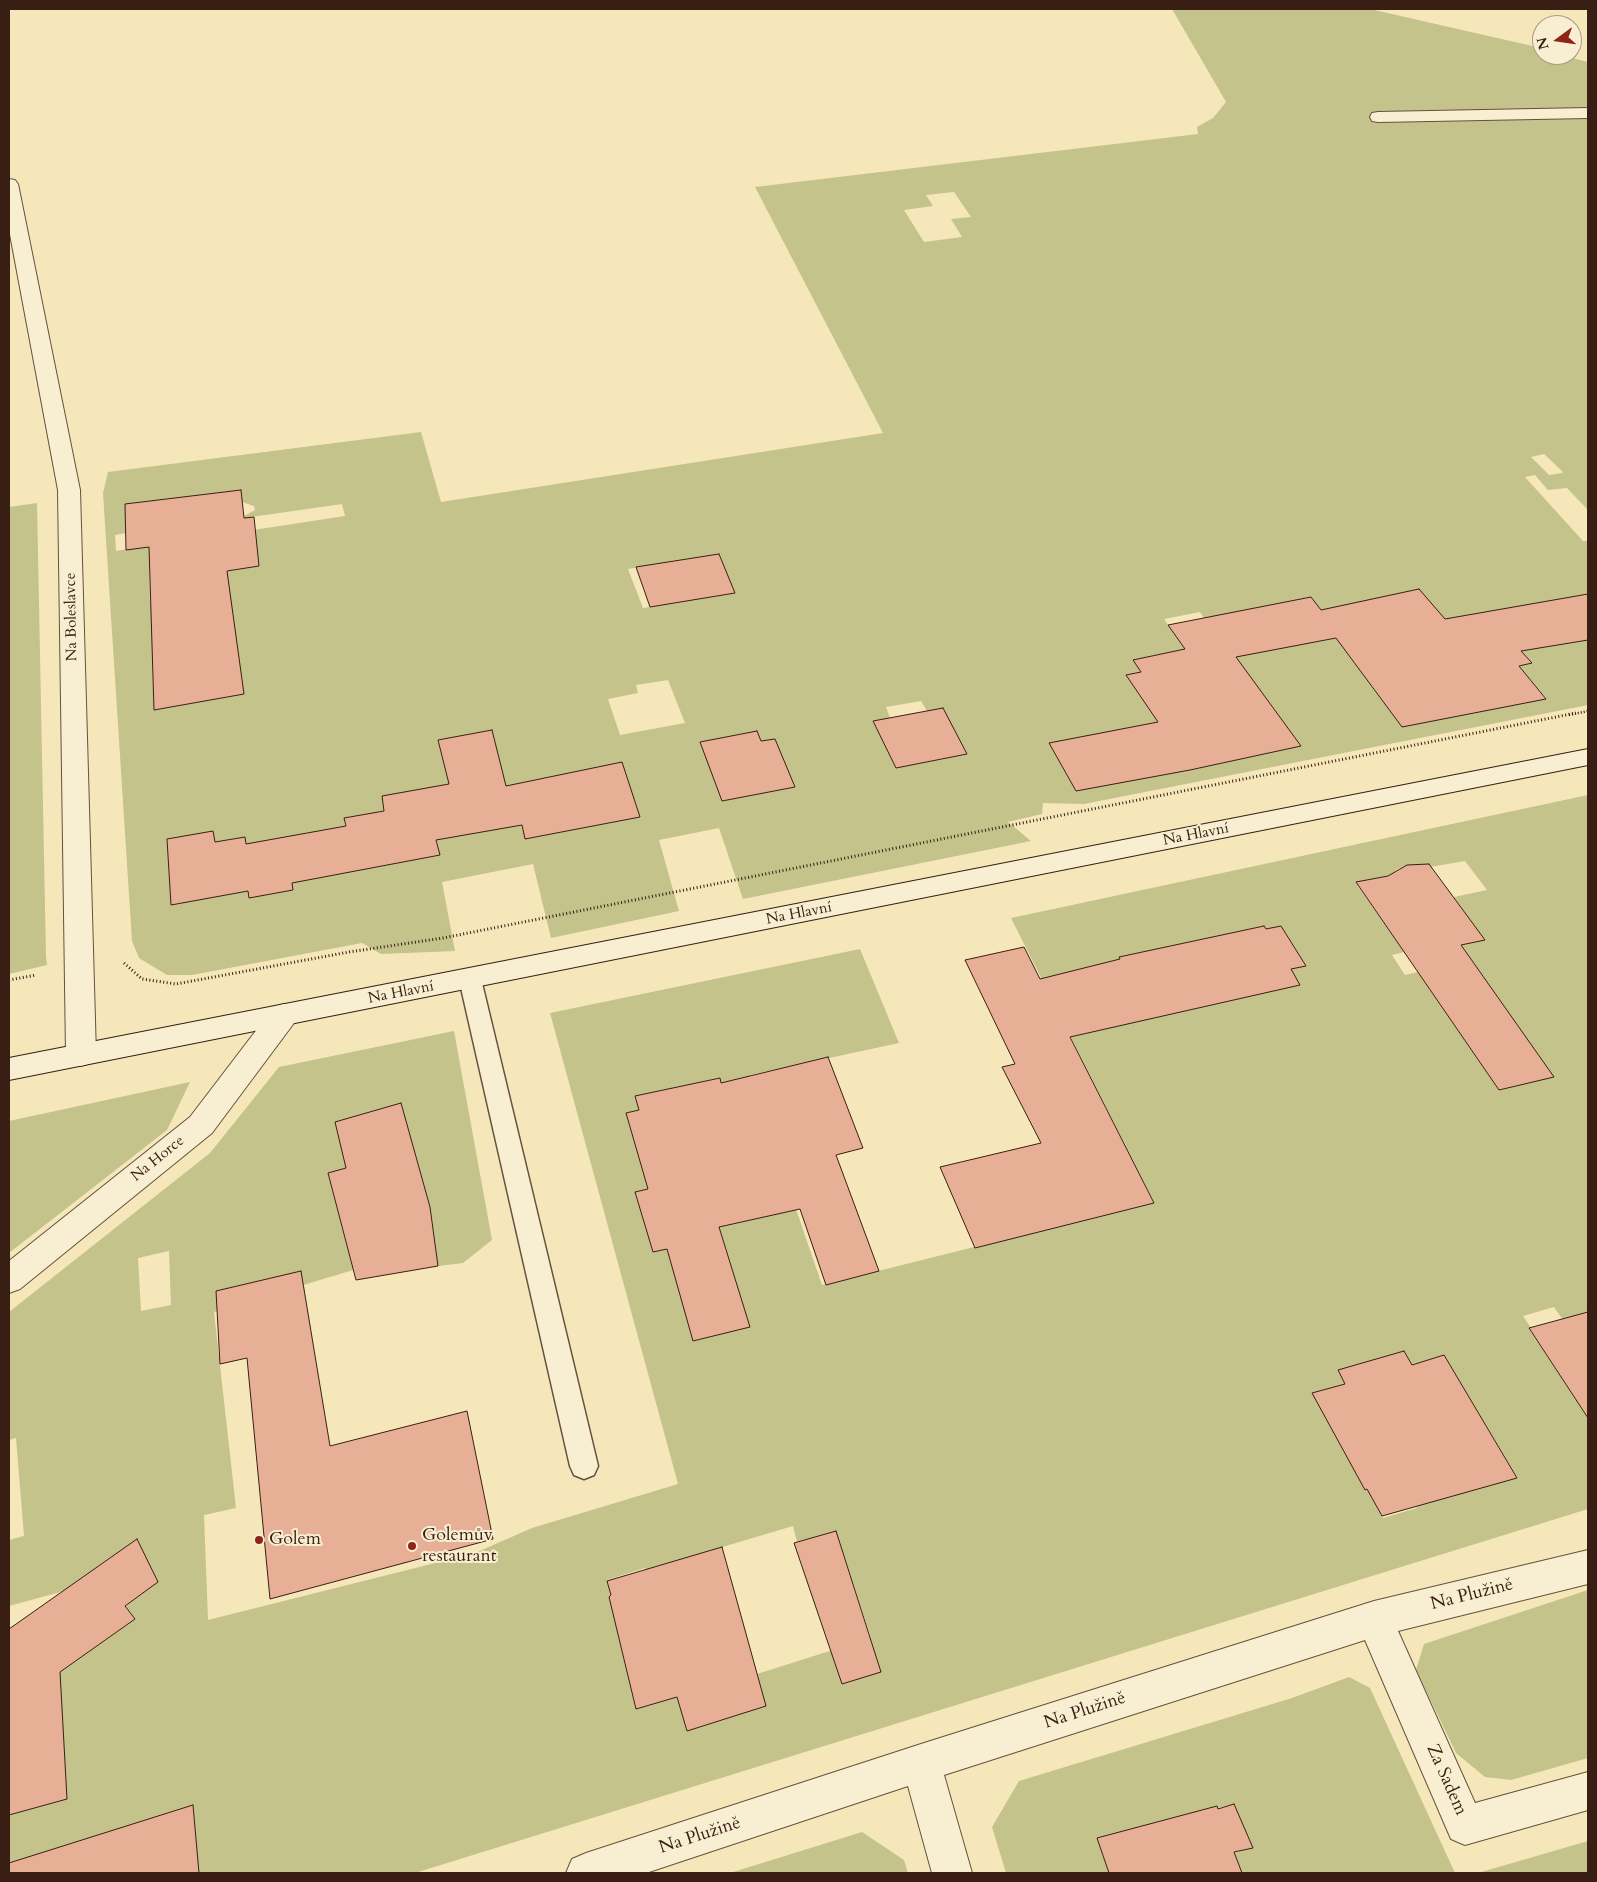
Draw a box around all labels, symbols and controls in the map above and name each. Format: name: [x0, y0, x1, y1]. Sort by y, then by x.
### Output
north arrow: [1532, 15, 1582, 65]
text: N: [1532, 35, 1554, 52]
street label: Na Boleslavce: [62, 572, 82, 662]
street label: Na Hlavní: [1162, 820, 1230, 850]
street label: Na Hlavní: [765, 899, 833, 929]
street label: Na Hlavní: [367, 978, 435, 1008]
street label: Na Horce: [128, 1132, 188, 1186]
place label: Golemův restaurant: [422, 1525, 496, 1568]
place label: Golem: [269, 1529, 321, 1551]
marker: Golem: [253, 1534, 265, 1546]
marker: Golemův restaurant: [406, 1540, 418, 1552]
street label: Na Plužině: [1428, 1574, 1516, 1616]
street label: Na Plužině: [1041, 1688, 1129, 1734]
street label: Za Sadem: [1421, 1741, 1471, 1819]
street label: Na Plužině: [656, 1813, 744, 1859]

